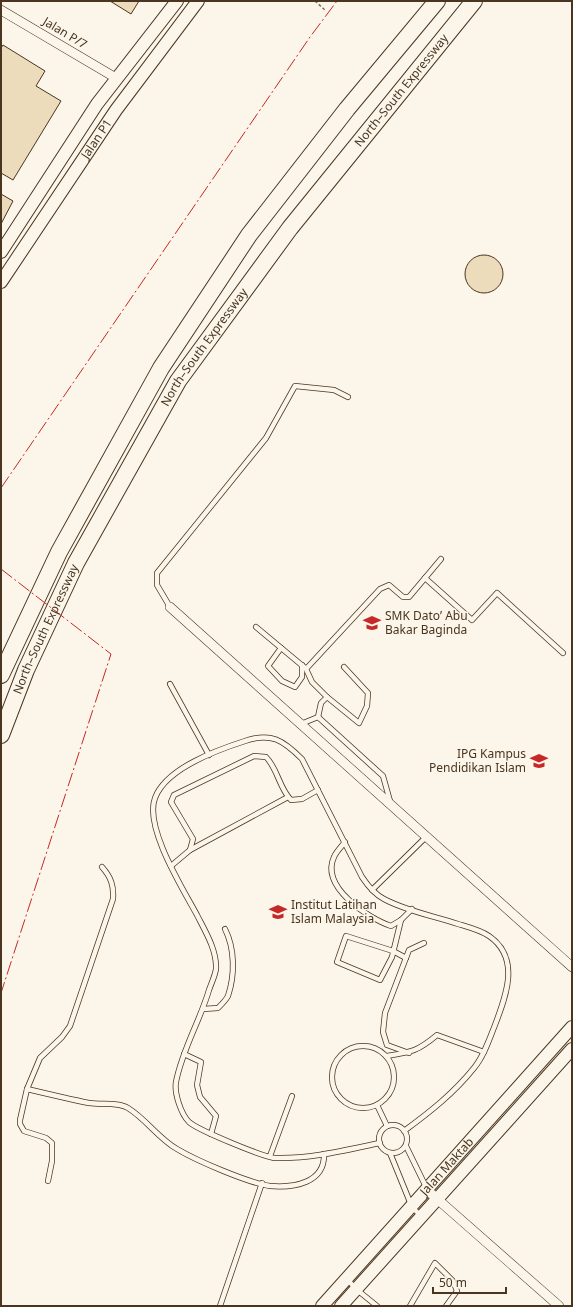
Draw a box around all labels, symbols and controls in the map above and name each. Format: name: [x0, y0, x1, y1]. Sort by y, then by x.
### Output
street label: Jalan P/7: [39, 12, 91, 53]
street label: North–South Expressway: [350, 29, 453, 150]
street label: Jalan P1: [76, 115, 116, 163]
street label: North–South Expressway: [157, 284, 252, 409]
street label: North–South Expressway: [9, 560, 83, 696]
place label: SMK Dato’ Abu Bakar Baginda: [385, 607, 468, 638]
school or university icon: SMK Dato’ Abu Bakar Baginda: [362, 613, 382, 633]
place label: IPG Kampus Pendidikan Islam: [429, 745, 526, 776]
school or university icon: IPG Kampus Pendidikan Islam: [529, 751, 549, 771]
place label: Institut Latihan Islam Malaysia: [291, 896, 377, 927]
school or university icon: Institut Latihan Islam Malaysia: [268, 902, 288, 922]
street label: Jalan Maktab: [415, 1134, 477, 1200]
scale bar: [433, 1269, 506, 1295]
text: 50 m: [439, 1274, 467, 1291]

